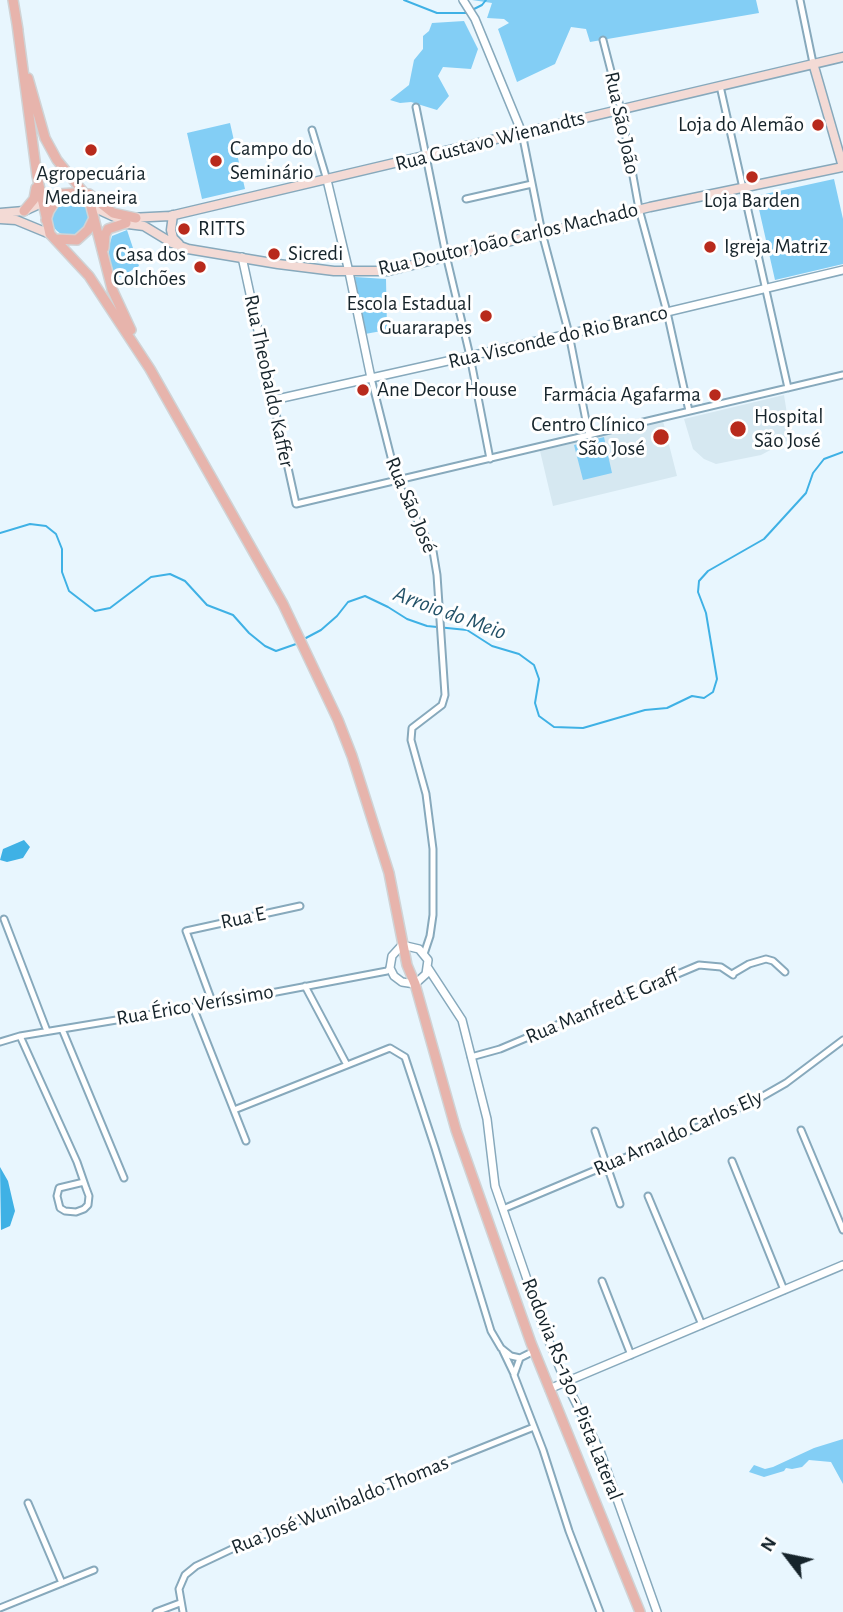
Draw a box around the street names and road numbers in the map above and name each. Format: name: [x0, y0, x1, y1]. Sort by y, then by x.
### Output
street label: Rua São João: [599, 69, 645, 177]
street label: Rua Gustavo Wienandts: [393, 105, 587, 177]
street label: Rua Doutor João Carlos Machado: [375, 197, 641, 281]
street label: Rua Theobaldo Kaffer: [238, 292, 300, 470]
street label: Rua Visconde do Rio Branco: [446, 299, 670, 375]
street label: Rua São José: [379, 453, 443, 557]
street label: Rua E: [218, 901, 268, 935]
street label: Rua Manfred E Graff: [522, 963, 682, 1049]
street label: Rua Érico Veríssimo: [115, 979, 275, 1031]
street label: Rua Arnaldo Carlos Ely: [590, 1084, 766, 1182]
street label: Rodovia RS-130 - Pista Lateral: [516, 1274, 628, 1504]
street label: Rua José Wunibaldo Thomas: [228, 1450, 452, 1560]

